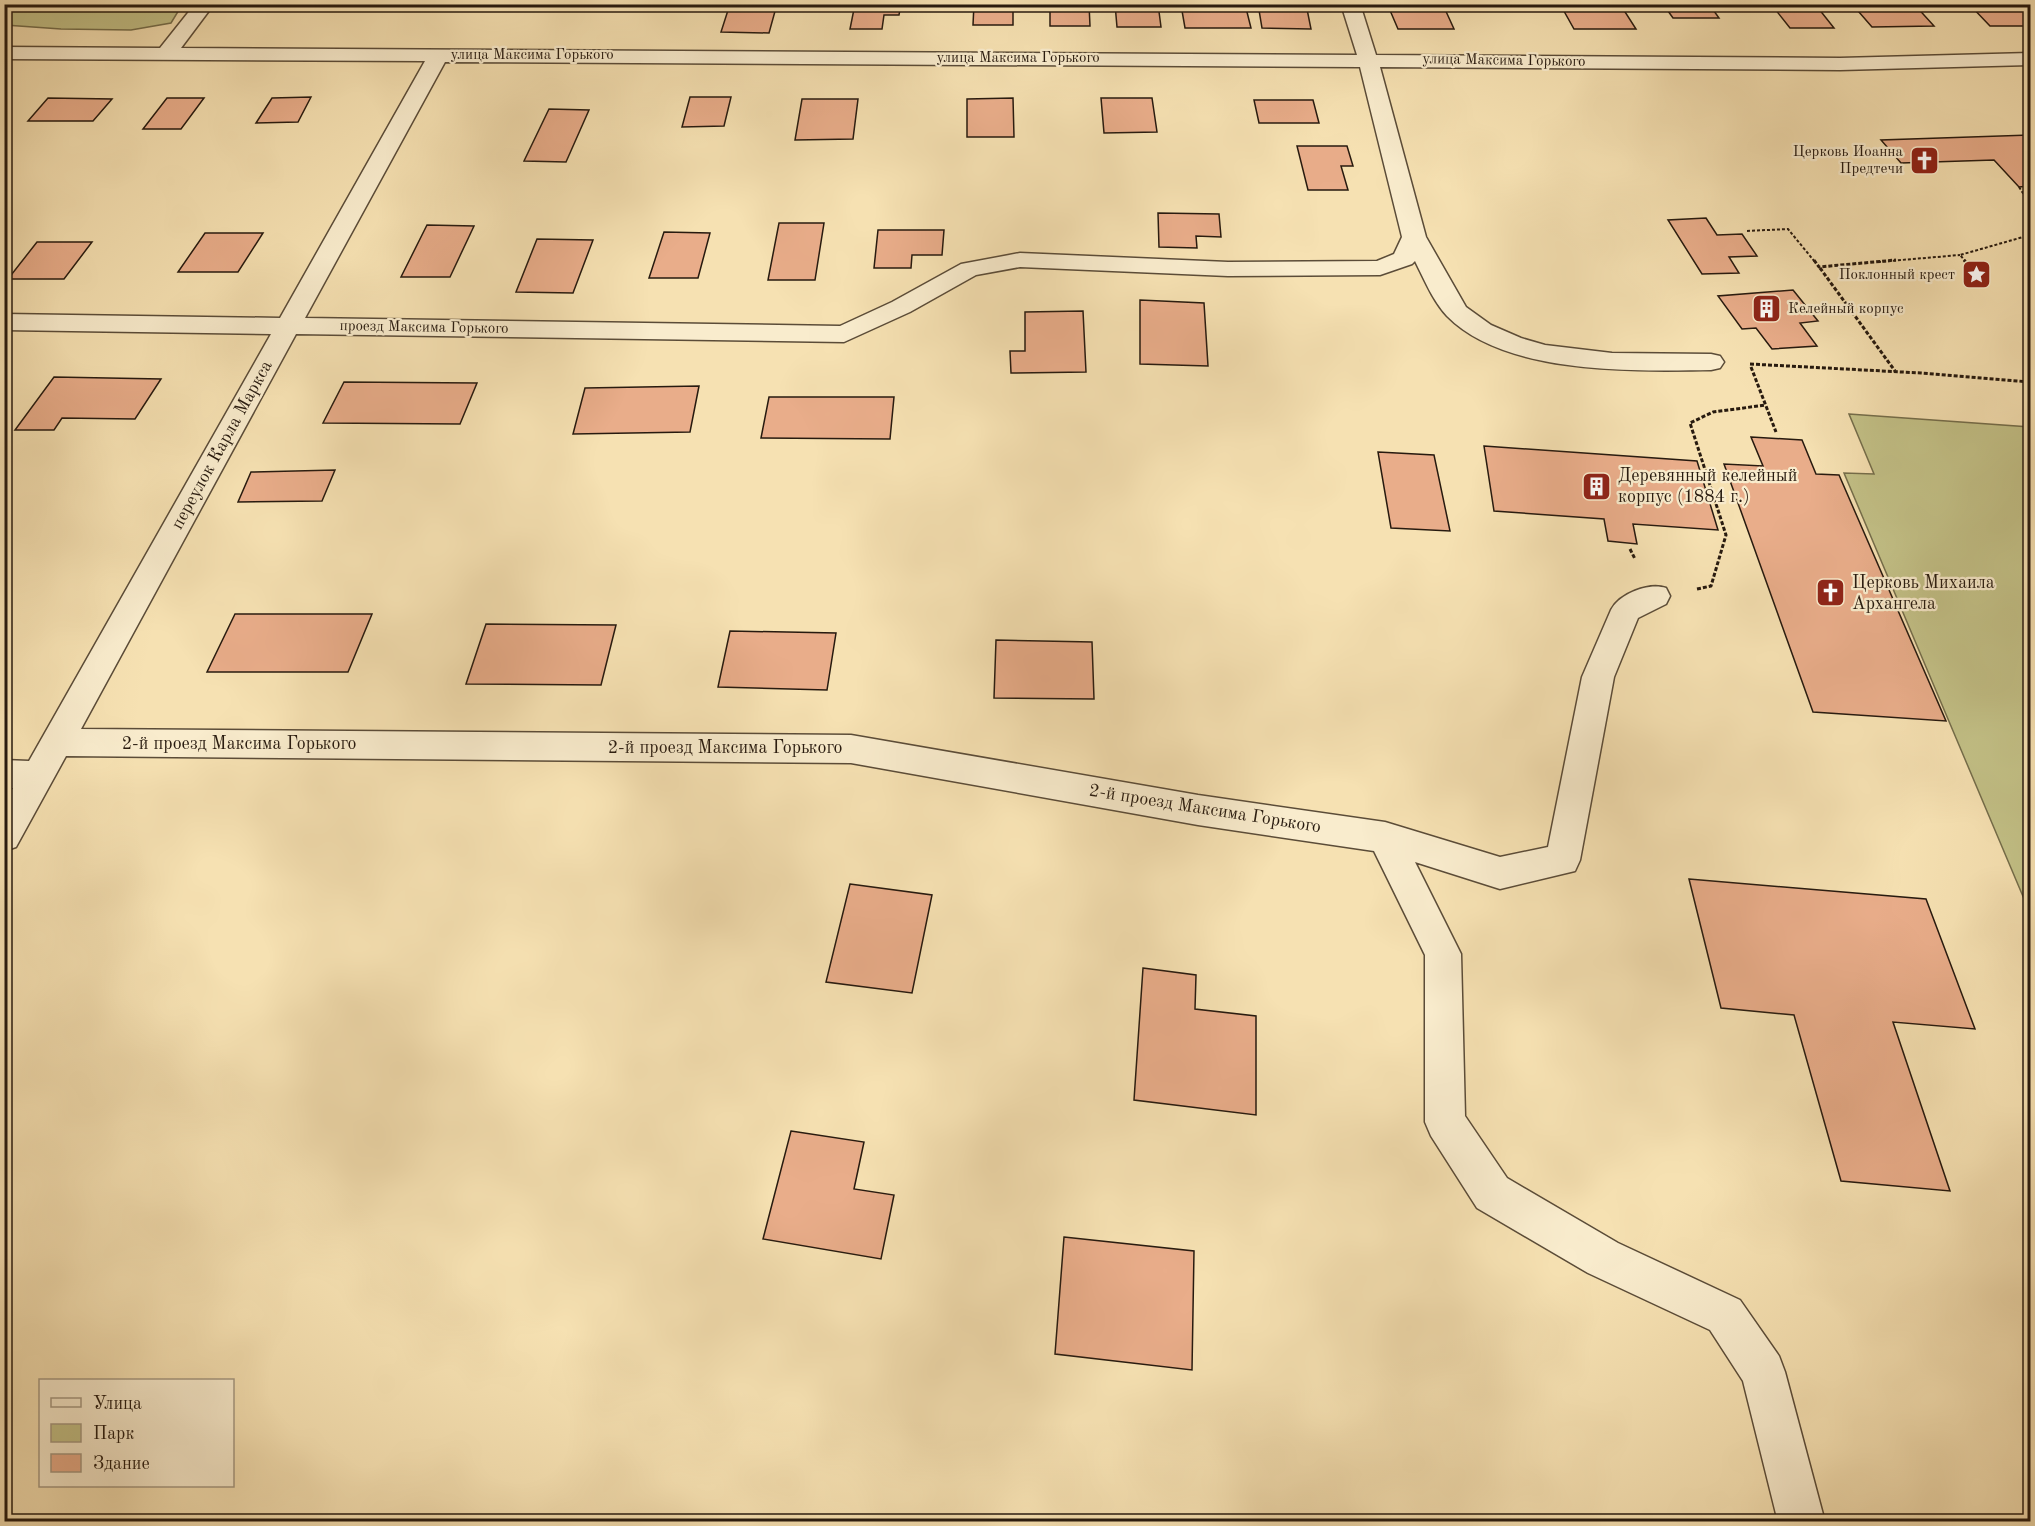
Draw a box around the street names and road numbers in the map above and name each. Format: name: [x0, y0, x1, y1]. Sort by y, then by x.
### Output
street label: улица Максима Горького: [450, 48, 614, 63]
street label: улица Максима Горького: [936, 51, 1100, 66]
street label: улица Максима Горького: [1422, 52, 1586, 70]
street label: проезд Максима Горького: [339, 319, 509, 337]
street label: переулок Карла Маркса: [168, 358, 276, 532]
street label: 2-й проезд Максима Горького: [122, 735, 356, 753]
street label: 2-й проезд Максима Горького: [608, 739, 842, 757]
street label: 2-й проезд Максима Горького: [1088, 782, 1322, 836]

